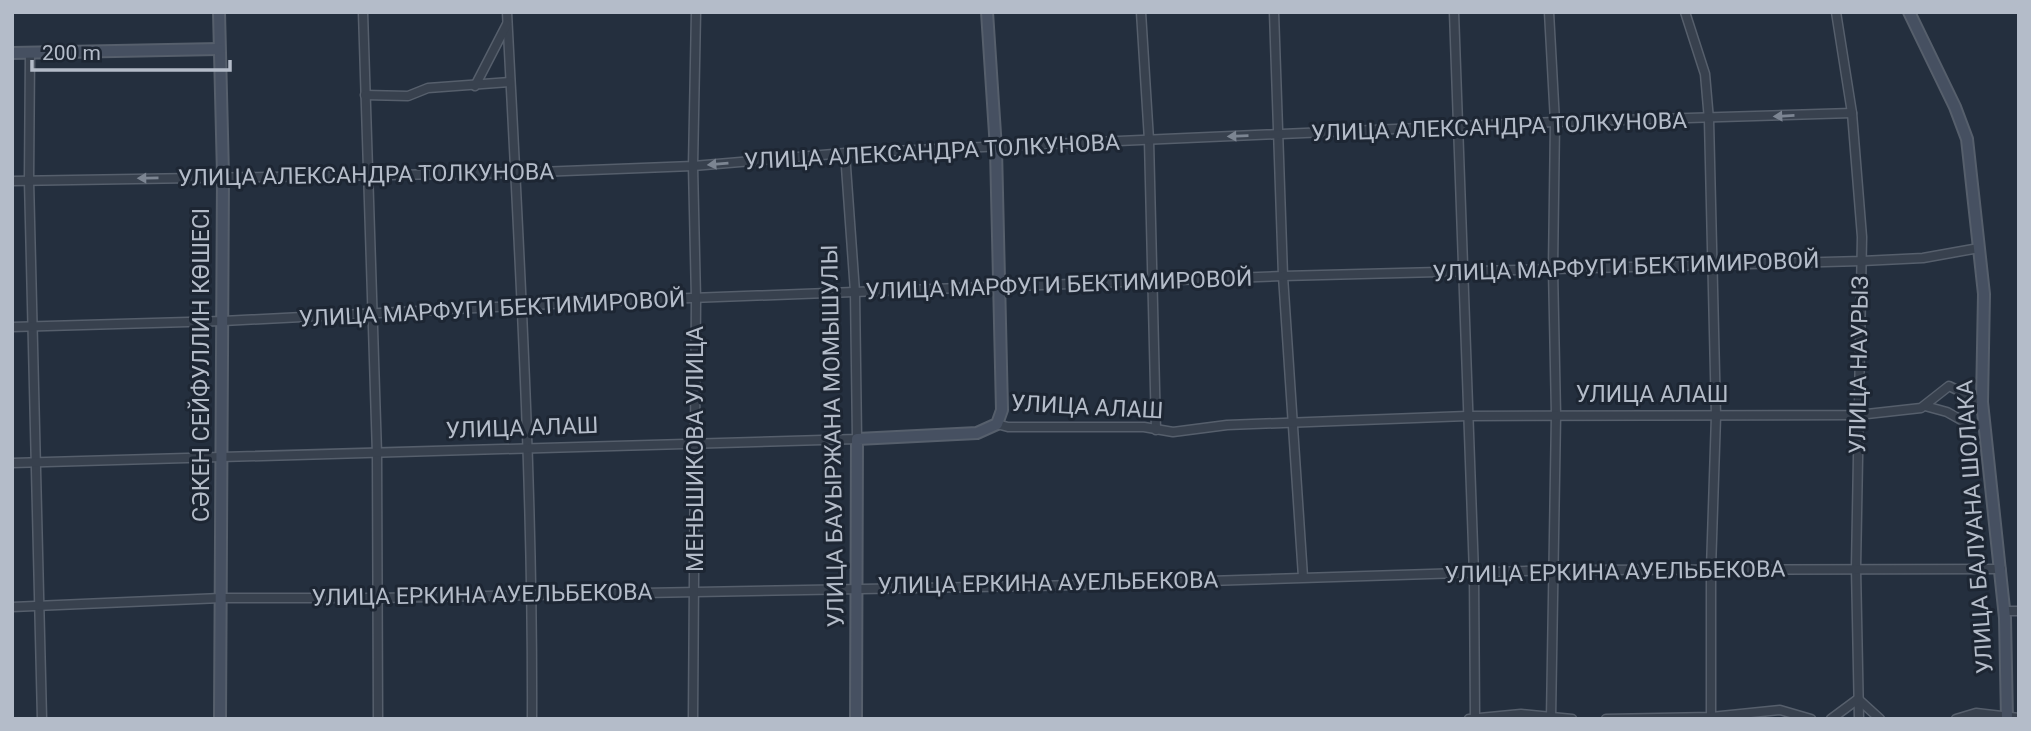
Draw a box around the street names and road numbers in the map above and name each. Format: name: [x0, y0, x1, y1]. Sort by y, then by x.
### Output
street label: УЛИЦА АЛЕКСАНДРА ТОЛКУНОВА: [1310, 107, 1688, 147]
street label: УЛИЦА АЛЕКСАНДРА ТОЛКУНОВА: [743, 129, 1121, 175]
street label: УЛИЦА АЛЕКСАНДРА ТОЛКУНОВА: [178, 158, 554, 192]
street label: СӘКЕН СЕЙФУЛЛИН КӨШЕСІ: [187, 208, 215, 522]
street label: УЛИЦА БАУЫРЖАНА МОМЫШУЛЫ: [816, 244, 850, 628]
street label: УЛИЦА МАРФУГИ БЕКТИМИРОВОЙ: [1432, 246, 1820, 287]
street label: УЛИЦА МАРФУГИ БЕКТИМИРОВОЙ: [865, 264, 1253, 305]
street label: УЛИЦА НАУРЫЗ: [1844, 276, 1874, 454]
street label: УЛИЦА МАРФУГИ БЕКТИМИРОВОЙ: [298, 284, 686, 333]
street label: МЕНЬШИКОВА УЛИЦА: [682, 326, 709, 572]
street label: УЛИЦА БАЛУАНА ШОЛАКА: [1951, 379, 1999, 675]
street label: УЛИЦА АЛАШ: [1576, 381, 1728, 408]
street label: УЛИЦА АЛАШ: [1010, 390, 1164, 424]
street label: УЛИЦА АЛАШ: [445, 412, 599, 444]
street label: УЛИЦА ЕРКИНА АУЕЛЬБЕКОВА: [1444, 556, 1786, 588]
street label: УЛИЦА ЕРКИНА АУЕЛЬБЕКОВА: [877, 567, 1219, 599]
street label: УЛИЦА ЕРКИНА АУЕЛЬБЕКОВА: [311, 579, 653, 611]

